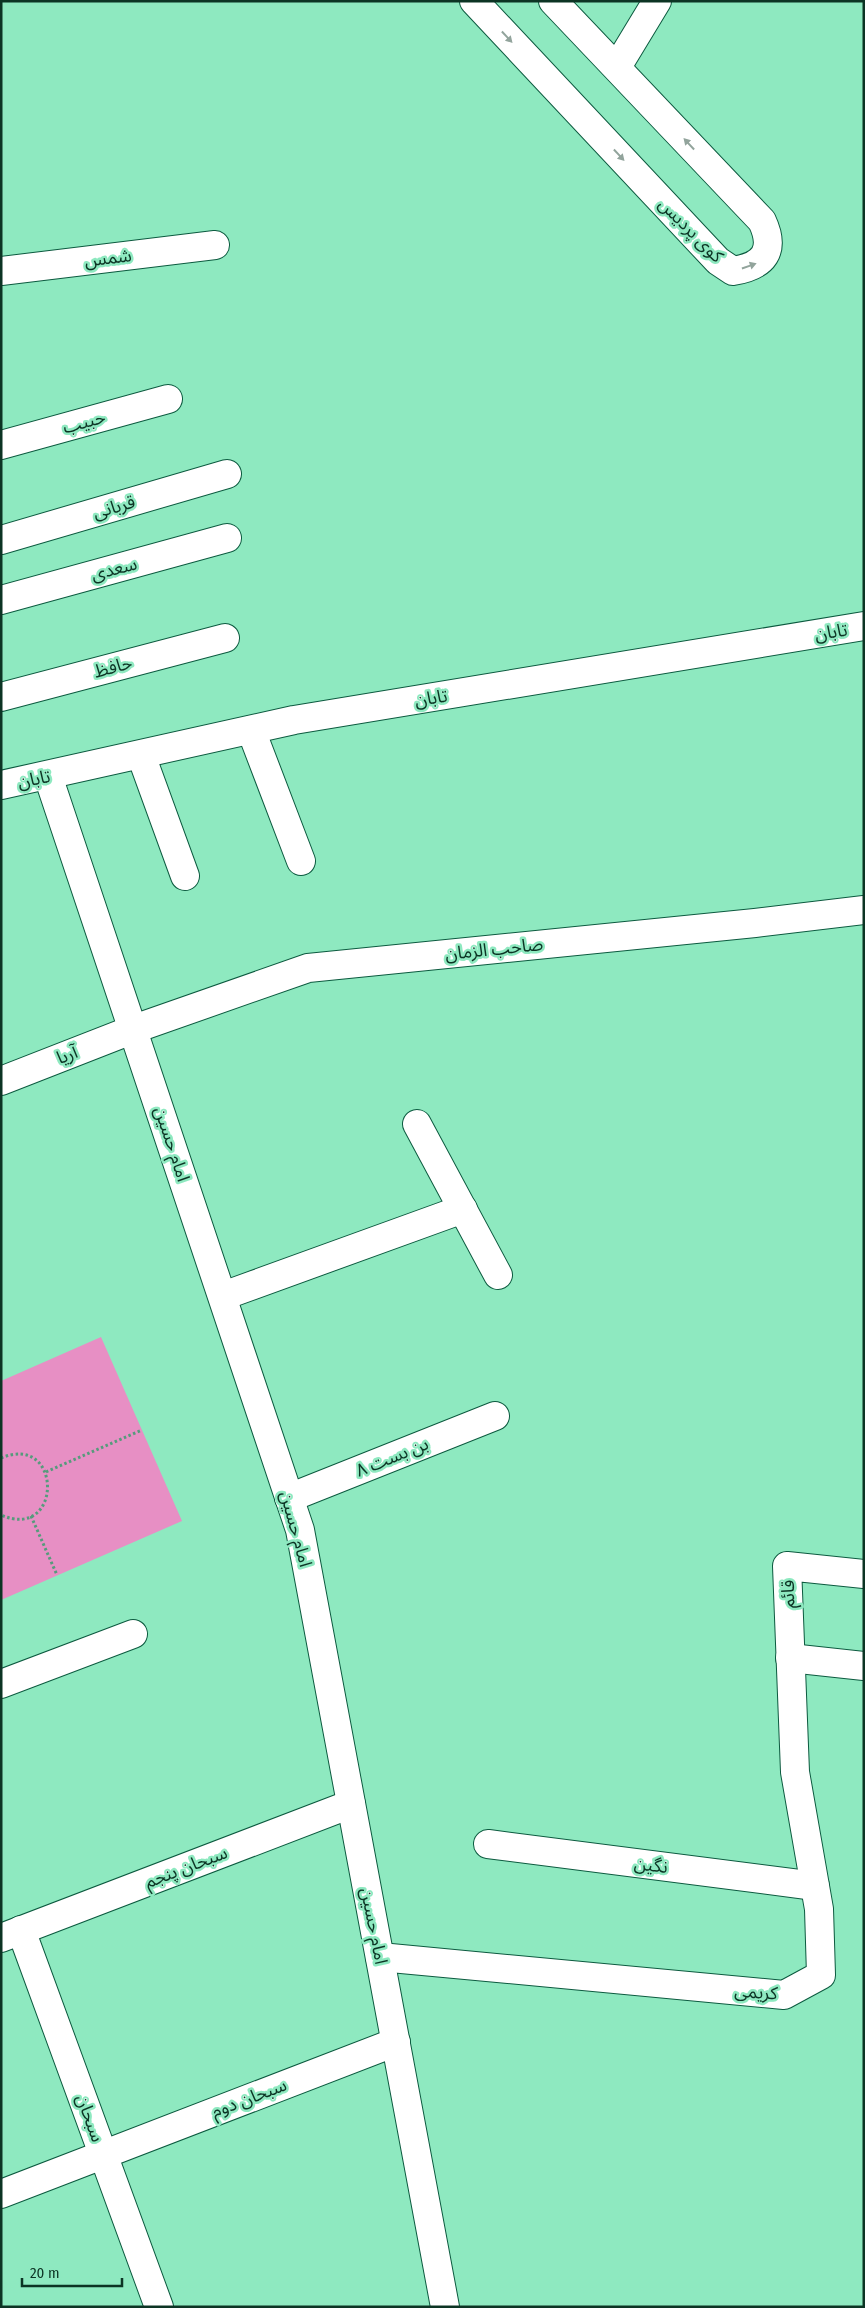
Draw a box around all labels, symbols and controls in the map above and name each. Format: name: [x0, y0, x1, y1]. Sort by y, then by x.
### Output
one-way arrow: [501, 30, 513, 42]
one-way arrow: [683, 138, 695, 150]
one-way arrow: [613, 149, 625, 161]
street label: کوی پردیس: [654, 193, 728, 267]
street label: شمس: [83, 244, 133, 272]
one-way arrow: [742, 262, 757, 270]
street label: حبیب: [60, 406, 108, 438]
street label: قربانی: [90, 491, 138, 523]
street label: سعدی: [89, 552, 139, 586]
street label: تابان: [813, 619, 849, 645]
street label: حافظ: [91, 651, 135, 683]
street label: تابان: [413, 685, 449, 711]
street label: تابان: [16, 765, 52, 793]
street label: صاحب الزمان: [444, 933, 544, 965]
street label: آریا: [53, 1041, 81, 1069]
street label: امام حسین: [147, 1104, 194, 1185]
street label: بن بست ۸: [352, 1432, 432, 1482]
street label: امام حسین: [272, 1489, 317, 1570]
street label: قائم: [777, 1580, 801, 1608]
street label: سبحان پنجم: [142, 1841, 231, 1895]
street label: نگین: [633, 1852, 669, 1878]
street label: امام حسین: [353, 1886, 392, 1967]
street label: کریمی: [734, 1980, 779, 2005]
street label: سبحان دوم: [208, 2074, 291, 2125]
street label: سبحان: [71, 2091, 109, 2145]
scale bar: [22, 2256, 122, 2288]
text: 20 m: [30, 2264, 60, 2282]

